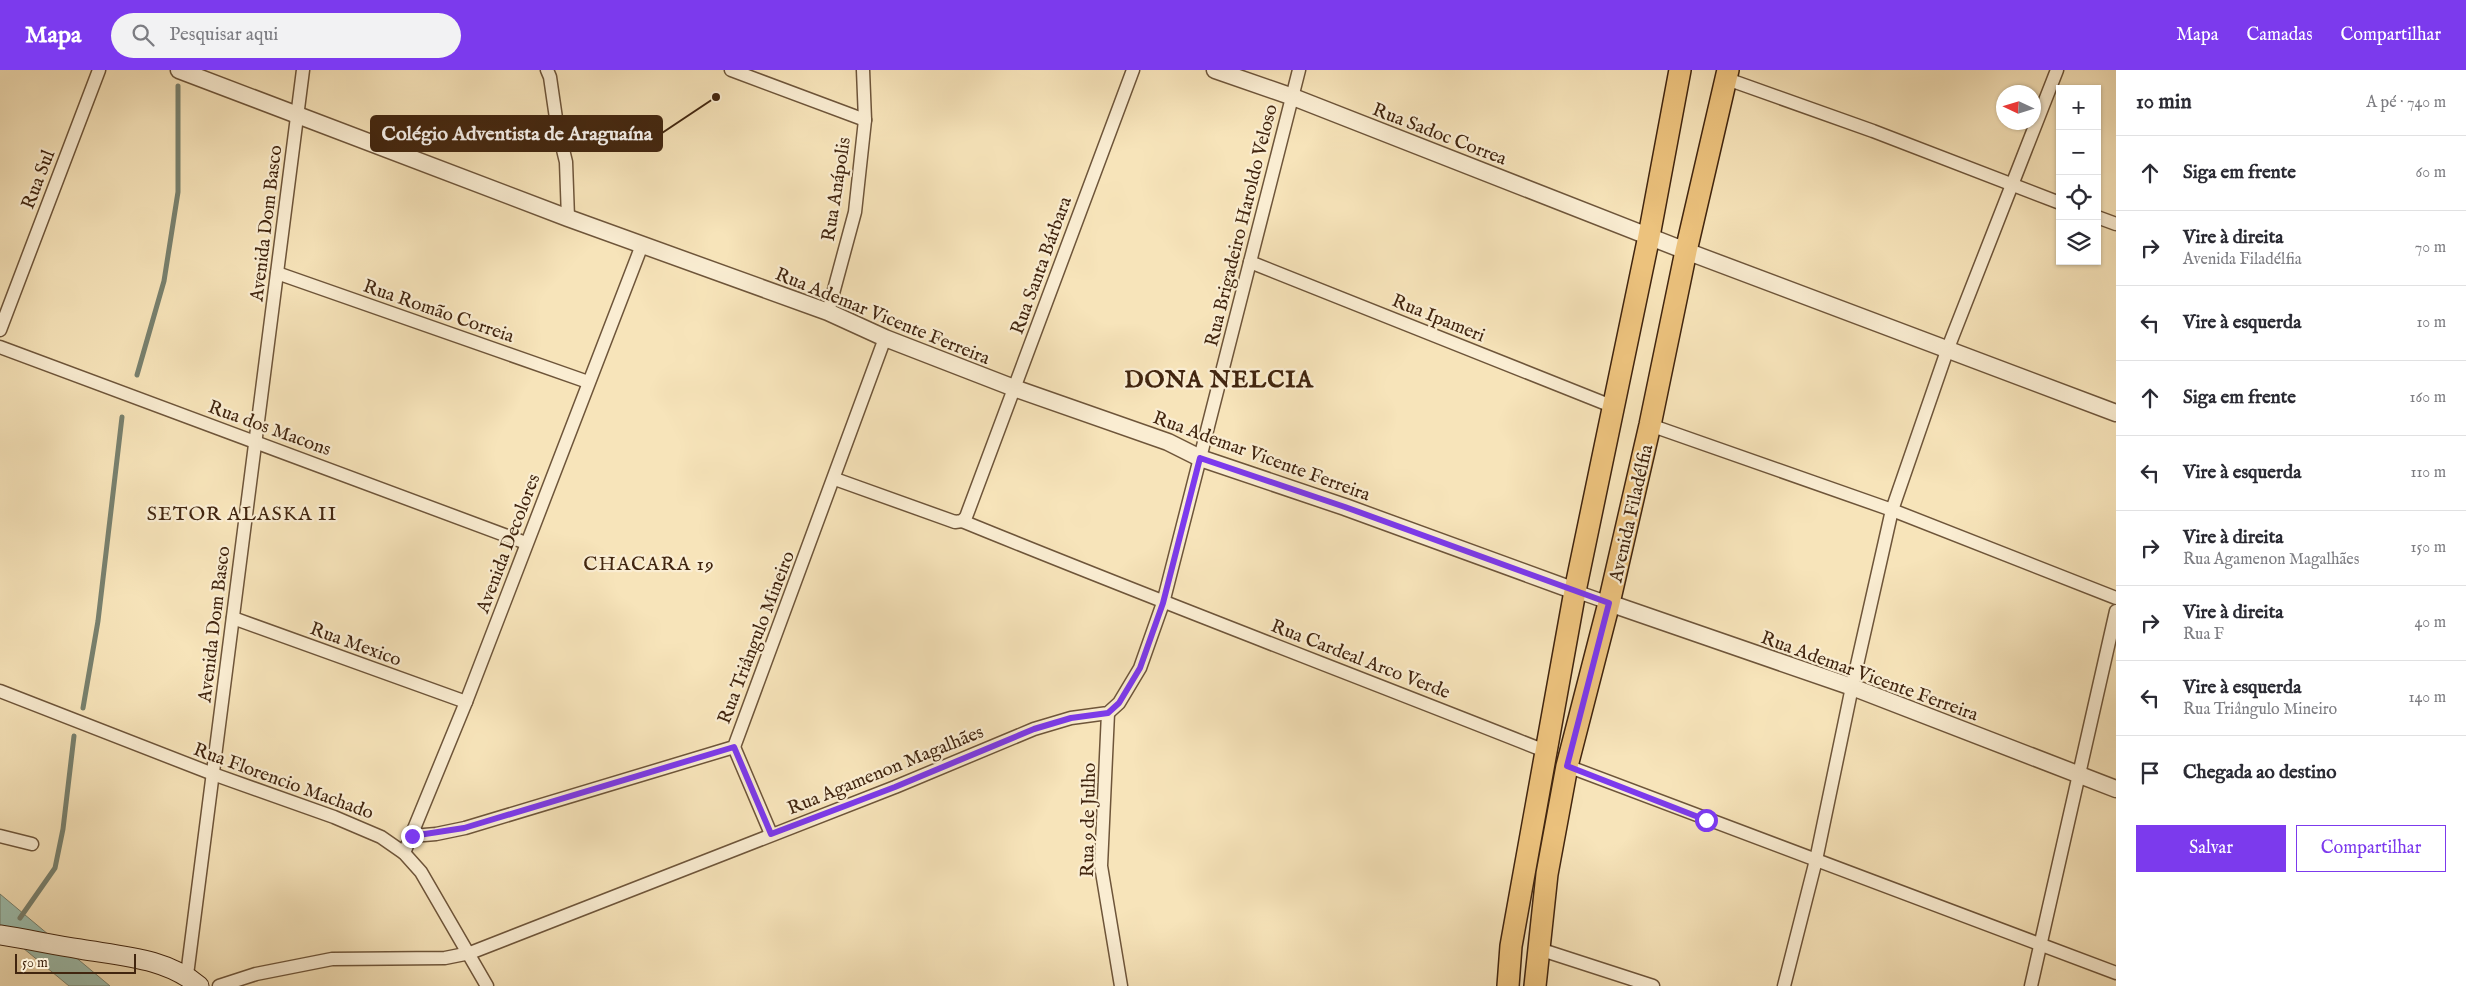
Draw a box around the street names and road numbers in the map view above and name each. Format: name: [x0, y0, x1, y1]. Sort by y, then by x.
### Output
street label: Rua Sadoc Correa: [1369, 98, 1511, 172]
street label: Rua Brigadeiro Haroldo Veloso: [1200, 102, 1284, 349]
street label: Rua Anápolis: [817, 135, 857, 243]
street label: Avenida Dom Basco: [245, 144, 288, 304]
street label: Rua Sul: [17, 146, 61, 213]
street label: Rua Santa Bárbara: [1006, 193, 1078, 338]
street label: Rua Ademar Vicente Ferreira: [771, 263, 994, 371]
street label: Rua Romão Correia: [360, 275, 518, 349]
street label: Rua Ipameri: [1388, 289, 1488, 348]
street label: Rua dos Macons: [205, 396, 334, 462]
street label: Rua Ademar Vicente Ferreira: [1149, 406, 1374, 508]
street label: Avenida Filadélfia: [1604, 441, 1660, 586]
street label: Avenida Decolores: [471, 471, 546, 618]
street label: Avenida Dom Basco: [193, 545, 236, 705]
street label: Rua Triângulo Mineiro: [713, 548, 801, 727]
street label: Rua Cardeal Arco Verde: [1267, 615, 1454, 705]
street label: Rua Mexico: [306, 617, 404, 673]
street label: Rua Ademar Vicente Ferreira: [1757, 626, 1982, 728]
street label: Rua Agamenon Magalhães: [784, 721, 987, 821]
street label: Rua Florencio Machado: [190, 738, 377, 826]
street label: Rua 9 de Julho: [1076, 763, 1102, 878]

